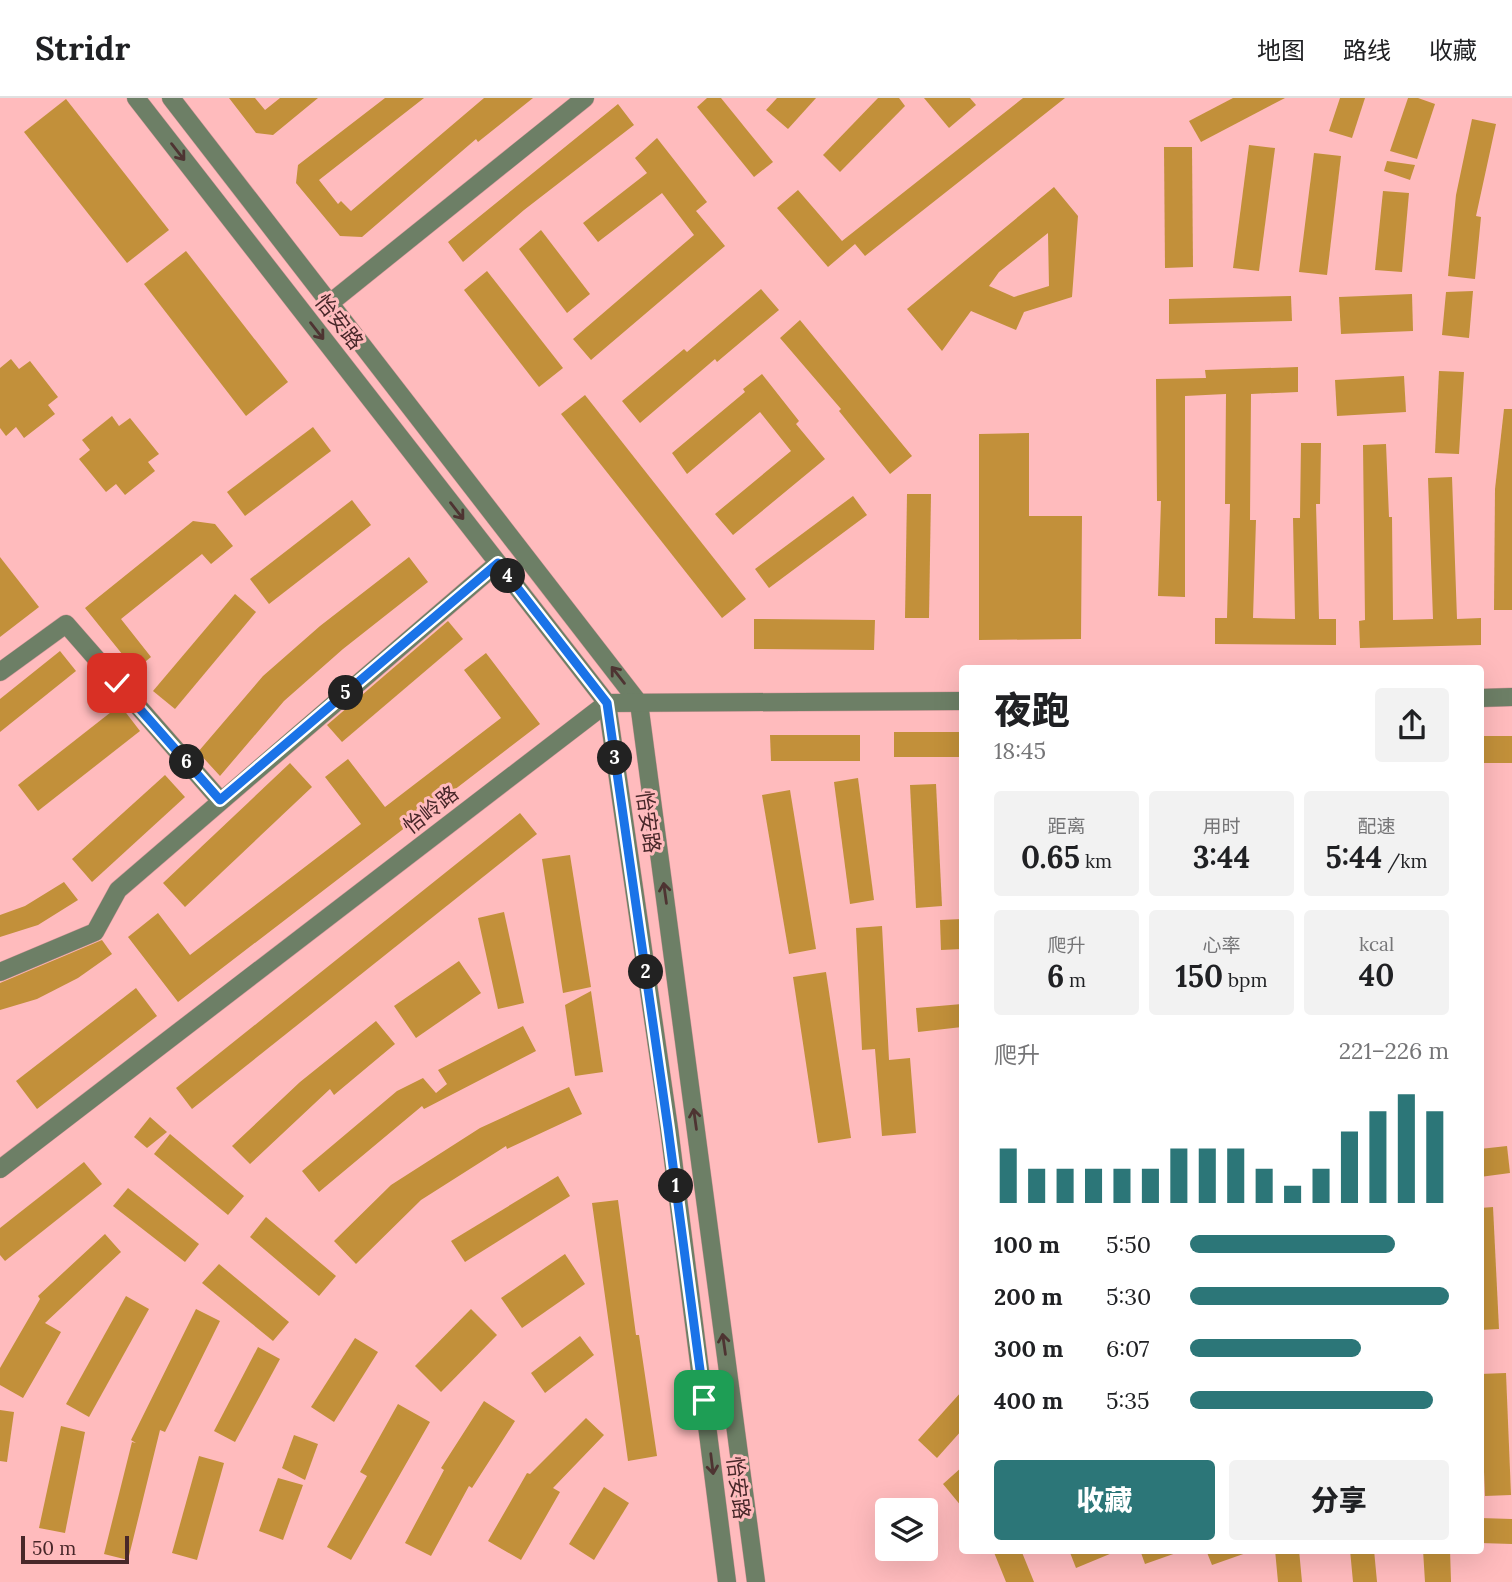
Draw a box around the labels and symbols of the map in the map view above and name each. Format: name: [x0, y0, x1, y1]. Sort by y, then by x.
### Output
one-way arrow: [170, 142, 185, 161]
street label: 怡安路: [309, 289, 369, 355]
one-way arrow: [310, 322, 325, 340]
one-way arrow: [450, 501, 465, 519]
pin: 4: [490, 559, 526, 594]
pin: [87, 653, 147, 713]
one-way arrow: [610, 666, 625, 685]
pin: 5: [328, 676, 364, 710]
pin: 3: [598, 740, 632, 776]
pin: 6: [170, 744, 204, 780]
street label: 怡岭路: [398, 780, 464, 840]
street label: 怡安路: [631, 789, 666, 855]
one-way arrow: [658, 882, 671, 905]
pin: 2: [628, 954, 664, 990]
one-way arrow: [688, 1108, 701, 1131]
pin: 1: [658, 1168, 694, 1204]
one-way arrow: [718, 1333, 731, 1356]
pin: [674, 1370, 734, 1430]
one-way arrow: [705, 1452, 718, 1475]
street label: 怡安路: [721, 1455, 756, 1521]
scale bar: [21, 1533, 130, 1565]

